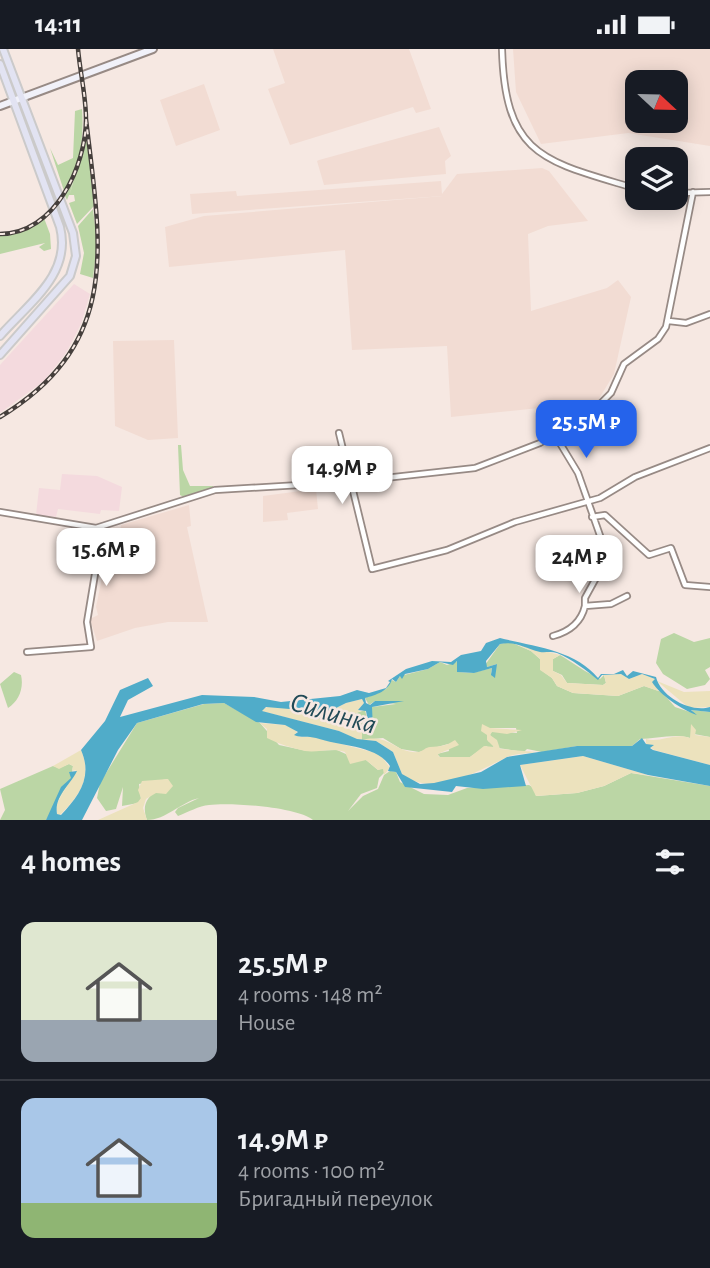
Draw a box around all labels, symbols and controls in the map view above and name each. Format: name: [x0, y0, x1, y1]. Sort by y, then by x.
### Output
text: 14:11: [35, 11, 82, 37]
north arrow: [625, 70, 688, 133]
map controls: [625, 70, 688, 210]
button: layers: [625, 147, 688, 210]
pin: 25.5M ₽: [521, 401, 651, 460]
text: 25.5M ₽: [552, 411, 620, 434]
pin: 14.9M ₽: [277, 447, 407, 506]
text: 14.9M ₽: [308, 457, 376, 480]
pin: 15.6M ₽: [41, 529, 171, 588]
pin: 24M ₽: [530, 535, 628, 595]
text: 15.6M ₽: [72, 539, 140, 562]
text: 24M ₽: [552, 546, 606, 569]
water label: Силинка: [287, 688, 379, 740]
icon: filters: [651, 843, 689, 881]
text: 4 homes: [21, 847, 121, 877]
text: 25.5M ₽: [238, 949, 327, 979]
icon: home: [77, 950, 161, 1034]
text: 4 rooms · 148 m²: [238, 984, 383, 1007]
text: House: [238, 1012, 295, 1035]
text: 14.9M ₽: [238, 1125, 328, 1155]
icon: home: [77, 1126, 161, 1210]
text: 4 rooms · 100 m²: [238, 1160, 385, 1183]
text: Бригадный переулок: [238, 1188, 433, 1211]

